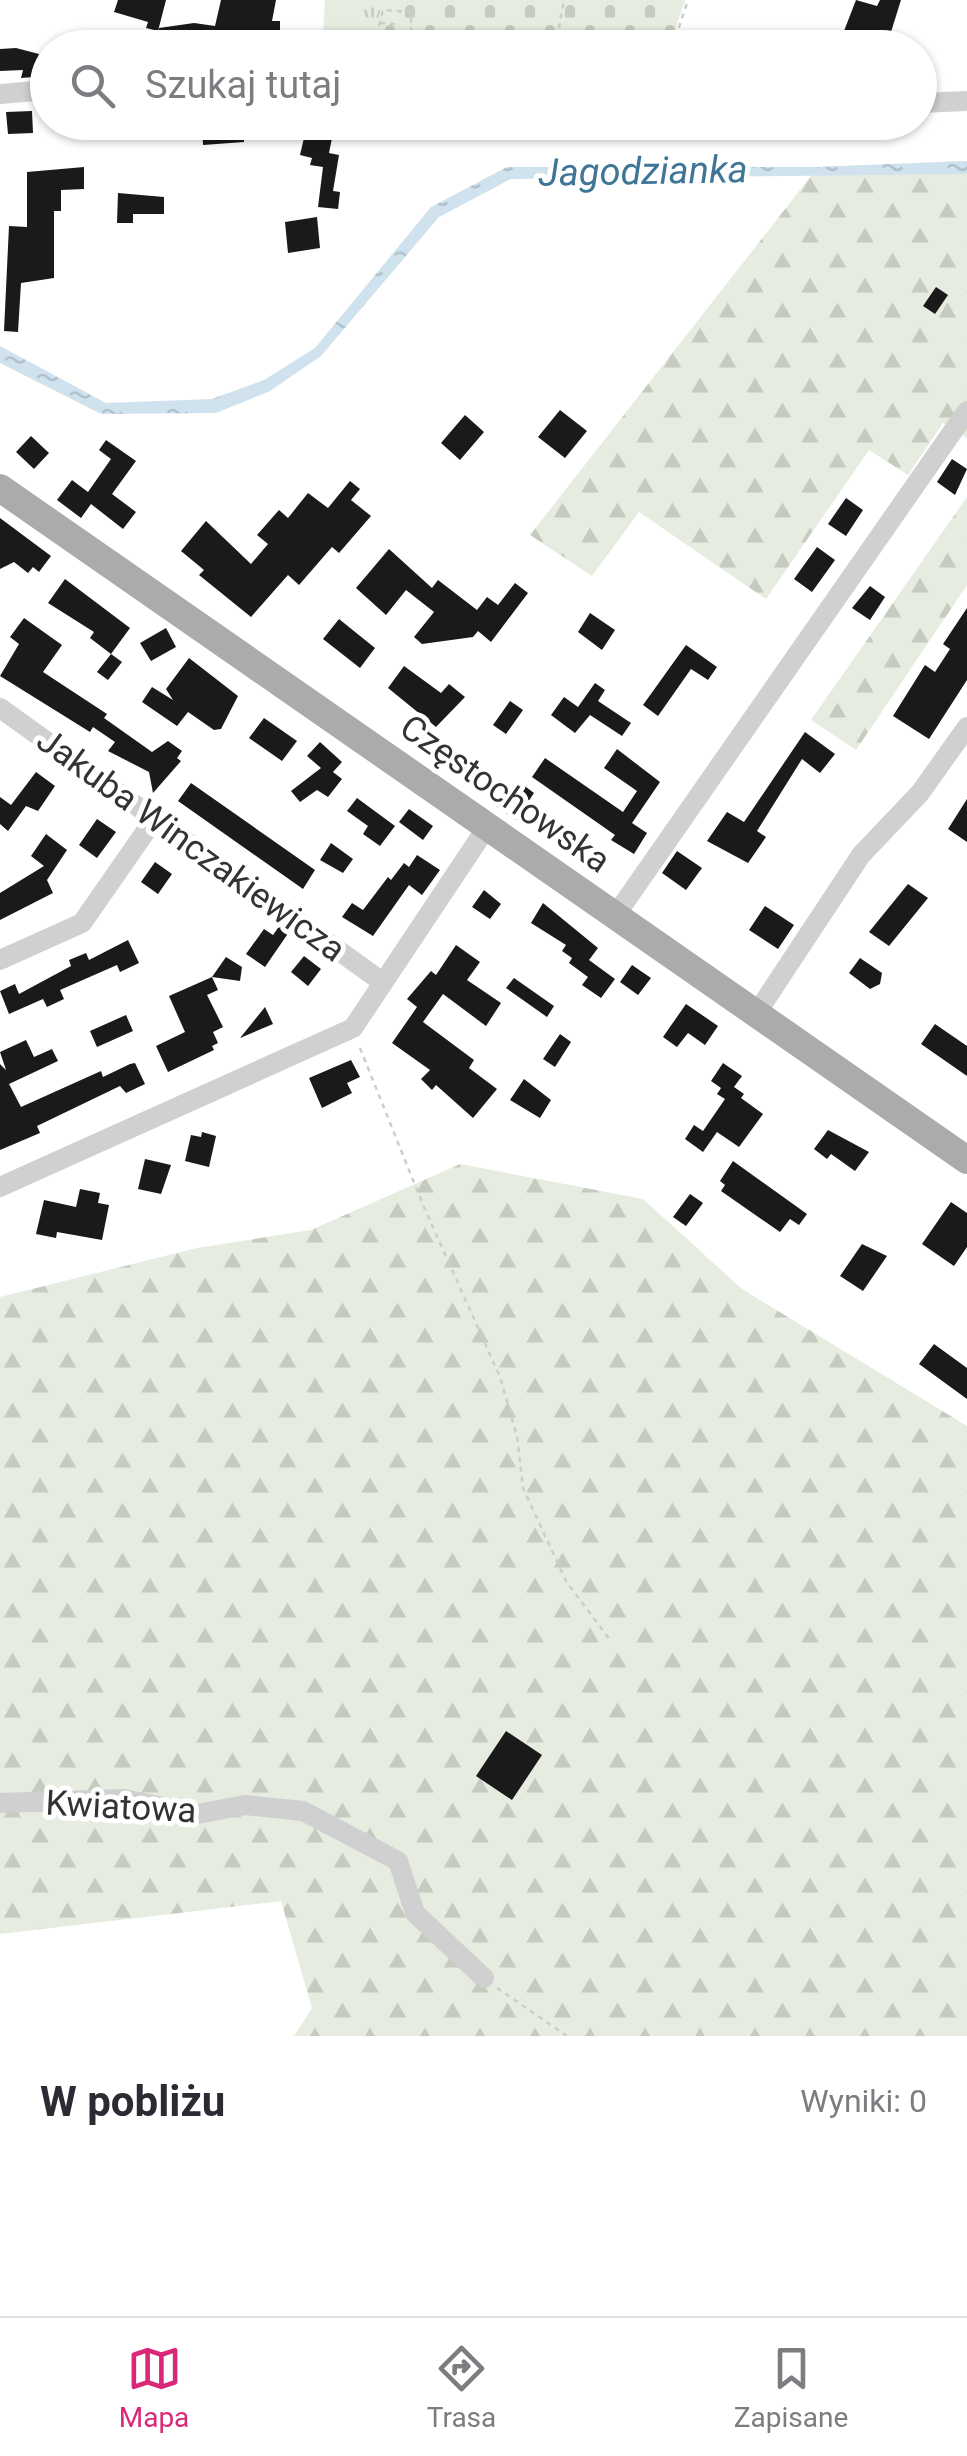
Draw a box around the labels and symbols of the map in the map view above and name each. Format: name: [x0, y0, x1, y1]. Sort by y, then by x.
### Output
water label: Jagodzianka: [538, 147, 748, 195]
street label: Częstochowska: [392, 707, 618, 881]
street label: Jakuba Winczakiewicza: [29, 719, 353, 971]
street label: Kwiatowa: [44, 1783, 198, 1831]

